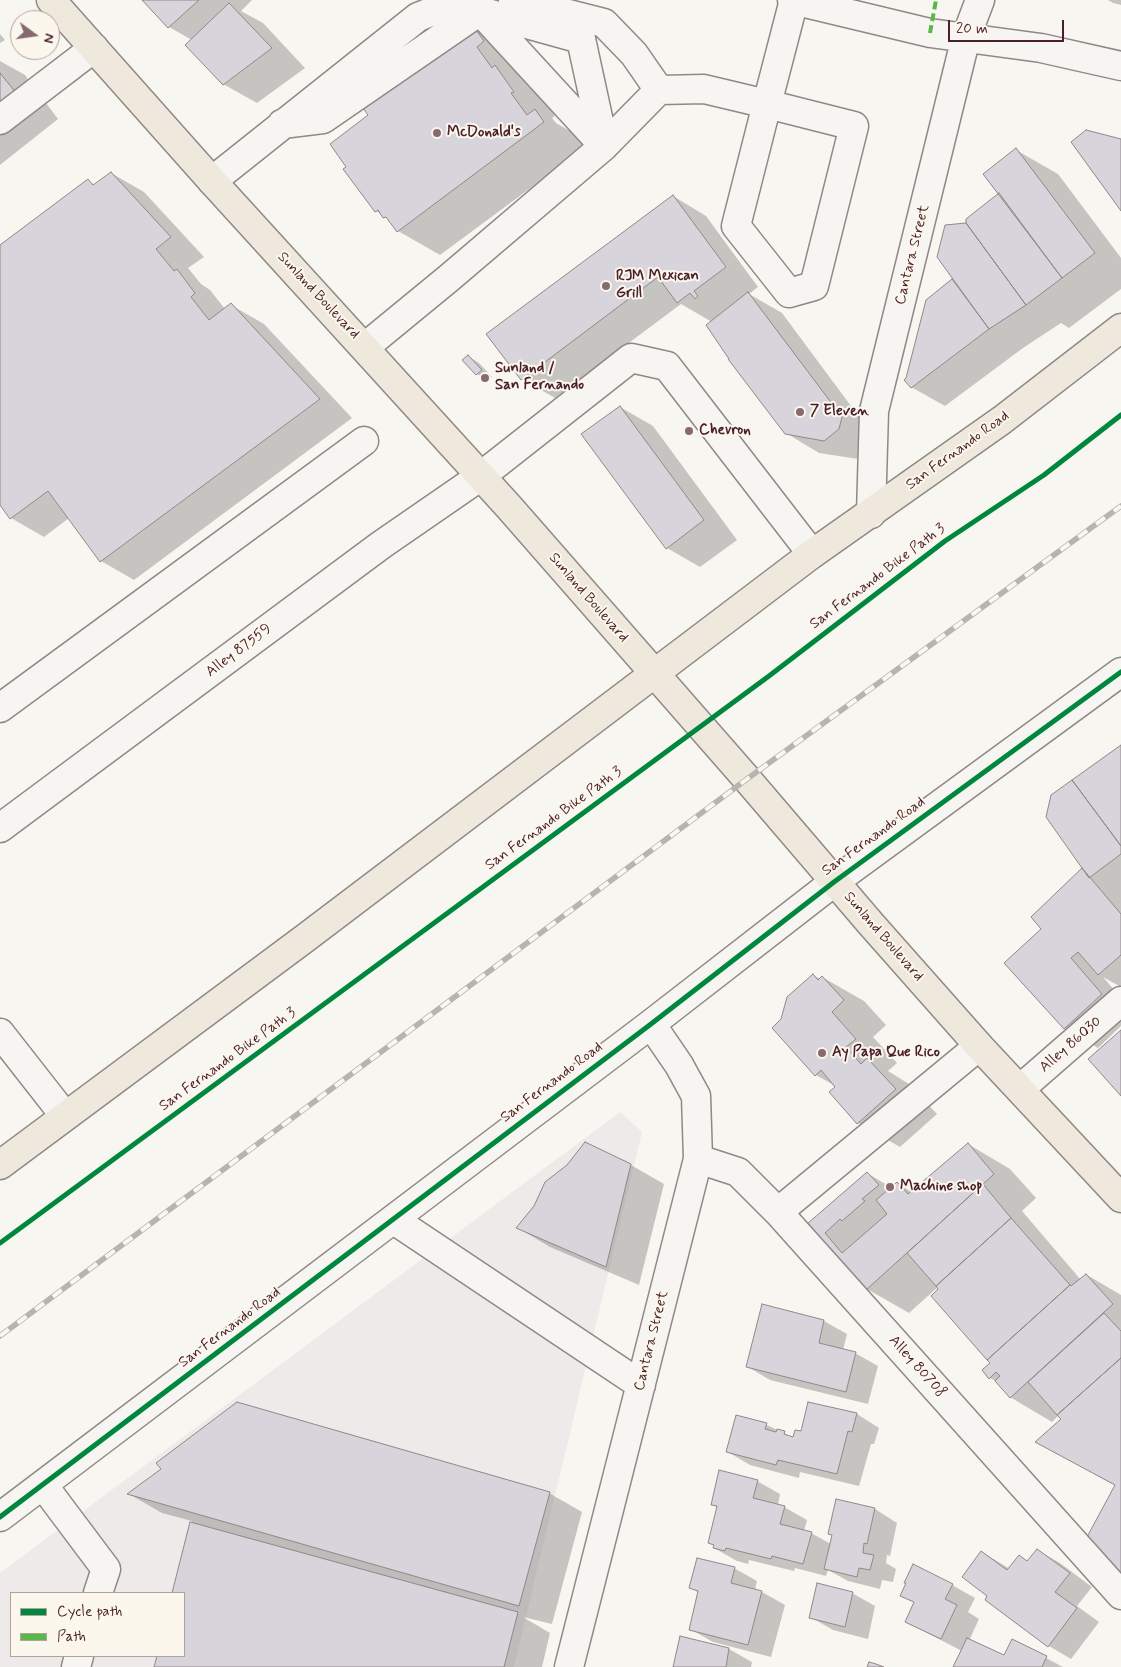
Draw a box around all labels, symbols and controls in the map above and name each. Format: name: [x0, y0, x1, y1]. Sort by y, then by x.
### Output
north arrow: [10, 10, 60, 60]
scale bar: [951, 10, 1067, 42]
text: 20 m: [956, 19, 988, 39]
text: N: [39, 32, 58, 45]
place label: McDonald's: [447, 124, 521, 142]
marker: McDonald's: [431, 127, 443, 139]
street label: Cantara Street: [892, 203, 934, 307]
street label: Sunland Boulevard: [273, 249, 363, 343]
place label: RJM Mexican Grill: [616, 268, 699, 303]
marker: RJM Mexican Grill: [600, 280, 612, 292]
place label: Sunland / San Fernando: [495, 360, 584, 395]
marker: Sunland / San Fernando: [479, 372, 491, 384]
place label: 7 Eleven: [810, 403, 869, 421]
marker: 7 Eleven: [794, 406, 806, 418]
street label: San Fernando Road: [903, 408, 1013, 494]
place label: Chevron: [699, 422, 751, 440]
marker: Chevron: [683, 425, 695, 437]
street label: San Fernando Bike Path 3: [807, 520, 949, 634]
street label: Sunland Boulevard: [544, 550, 632, 646]
street label: Alley 87559: [203, 620, 275, 682]
street label: San Fernando Bike Path 3: [482, 763, 626, 875]
street label: San Fernando Road: [819, 794, 929, 880]
street label: Sunland Boulevard: [839, 889, 927, 985]
street label: San Fernando Bike Path 3: [156, 1004, 300, 1116]
street label: Alley 86030: [1036, 1013, 1106, 1077]
street label: San Fernando Road: [497, 1039, 607, 1127]
place label: Ay Papa Que Rico: [832, 1044, 940, 1062]
marker: Ay Papa Que Rico: [816, 1047, 828, 1059]
place label: Machine shop: [900, 1178, 982, 1196]
marker: Machine shop: [884, 1181, 896, 1193]
street label: San Fernando Road: [175, 1284, 285, 1372]
street label: Cantara Street: [631, 1289, 673, 1393]
street label: Alley 80708: [884, 1332, 950, 1402]
legend: [10, 1592, 185, 1657]
text: Cycle path: [57, 1602, 122, 1622]
text: Path: [57, 1627, 86, 1647]

